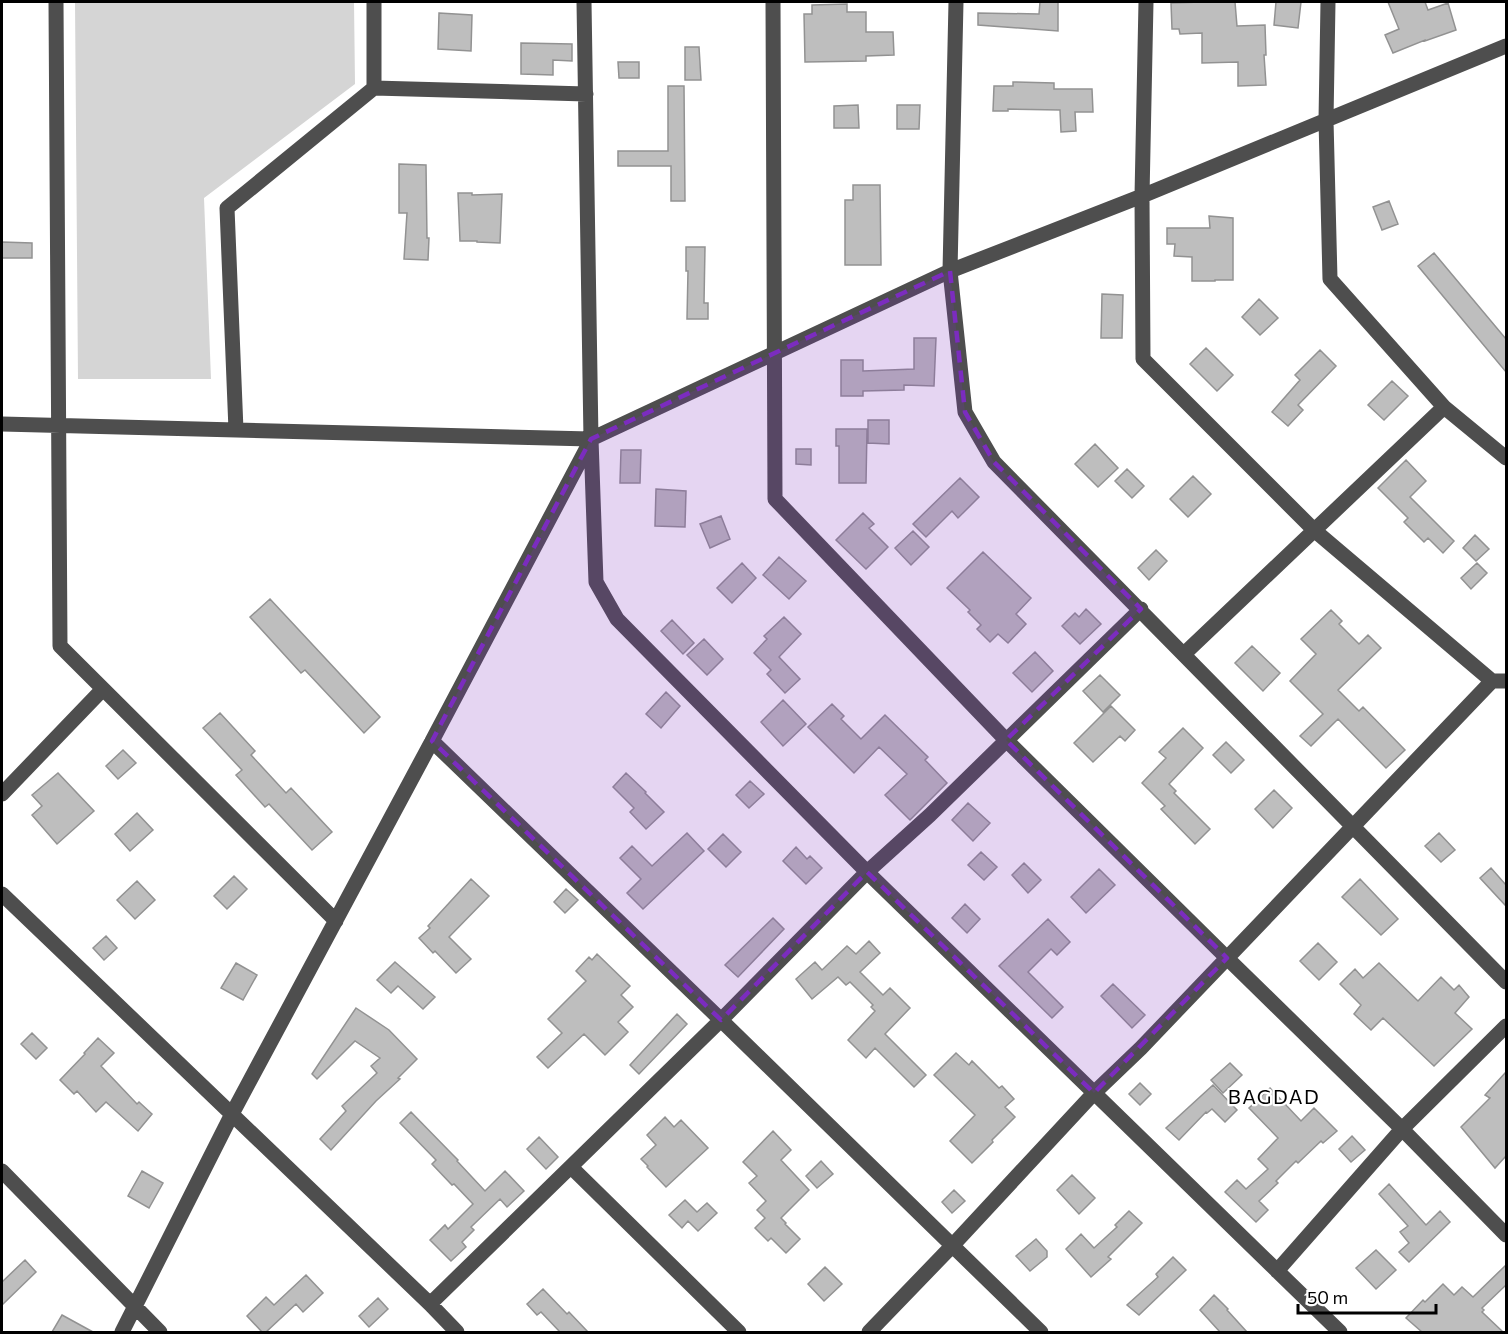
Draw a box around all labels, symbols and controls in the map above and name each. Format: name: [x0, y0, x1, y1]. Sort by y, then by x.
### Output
district label: BAGDAD: [1228, 1084, 1320, 1108]
scale bar: [1298, 1277, 1436, 1315]
text: 50 m: [1307, 1286, 1348, 1308]

